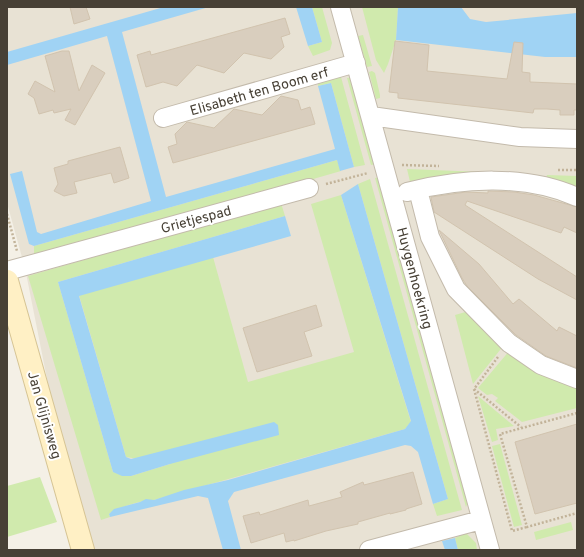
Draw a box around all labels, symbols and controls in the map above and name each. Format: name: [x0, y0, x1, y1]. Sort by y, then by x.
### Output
street label: Elisabeth ten Boom erf: [188, 64, 331, 120]
street label: Grietjespad: [159, 203, 234, 238]
street label: Huygenhoekring: [392, 226, 435, 331]
street label: Jan Glijnisweg: [23, 370, 64, 461]

